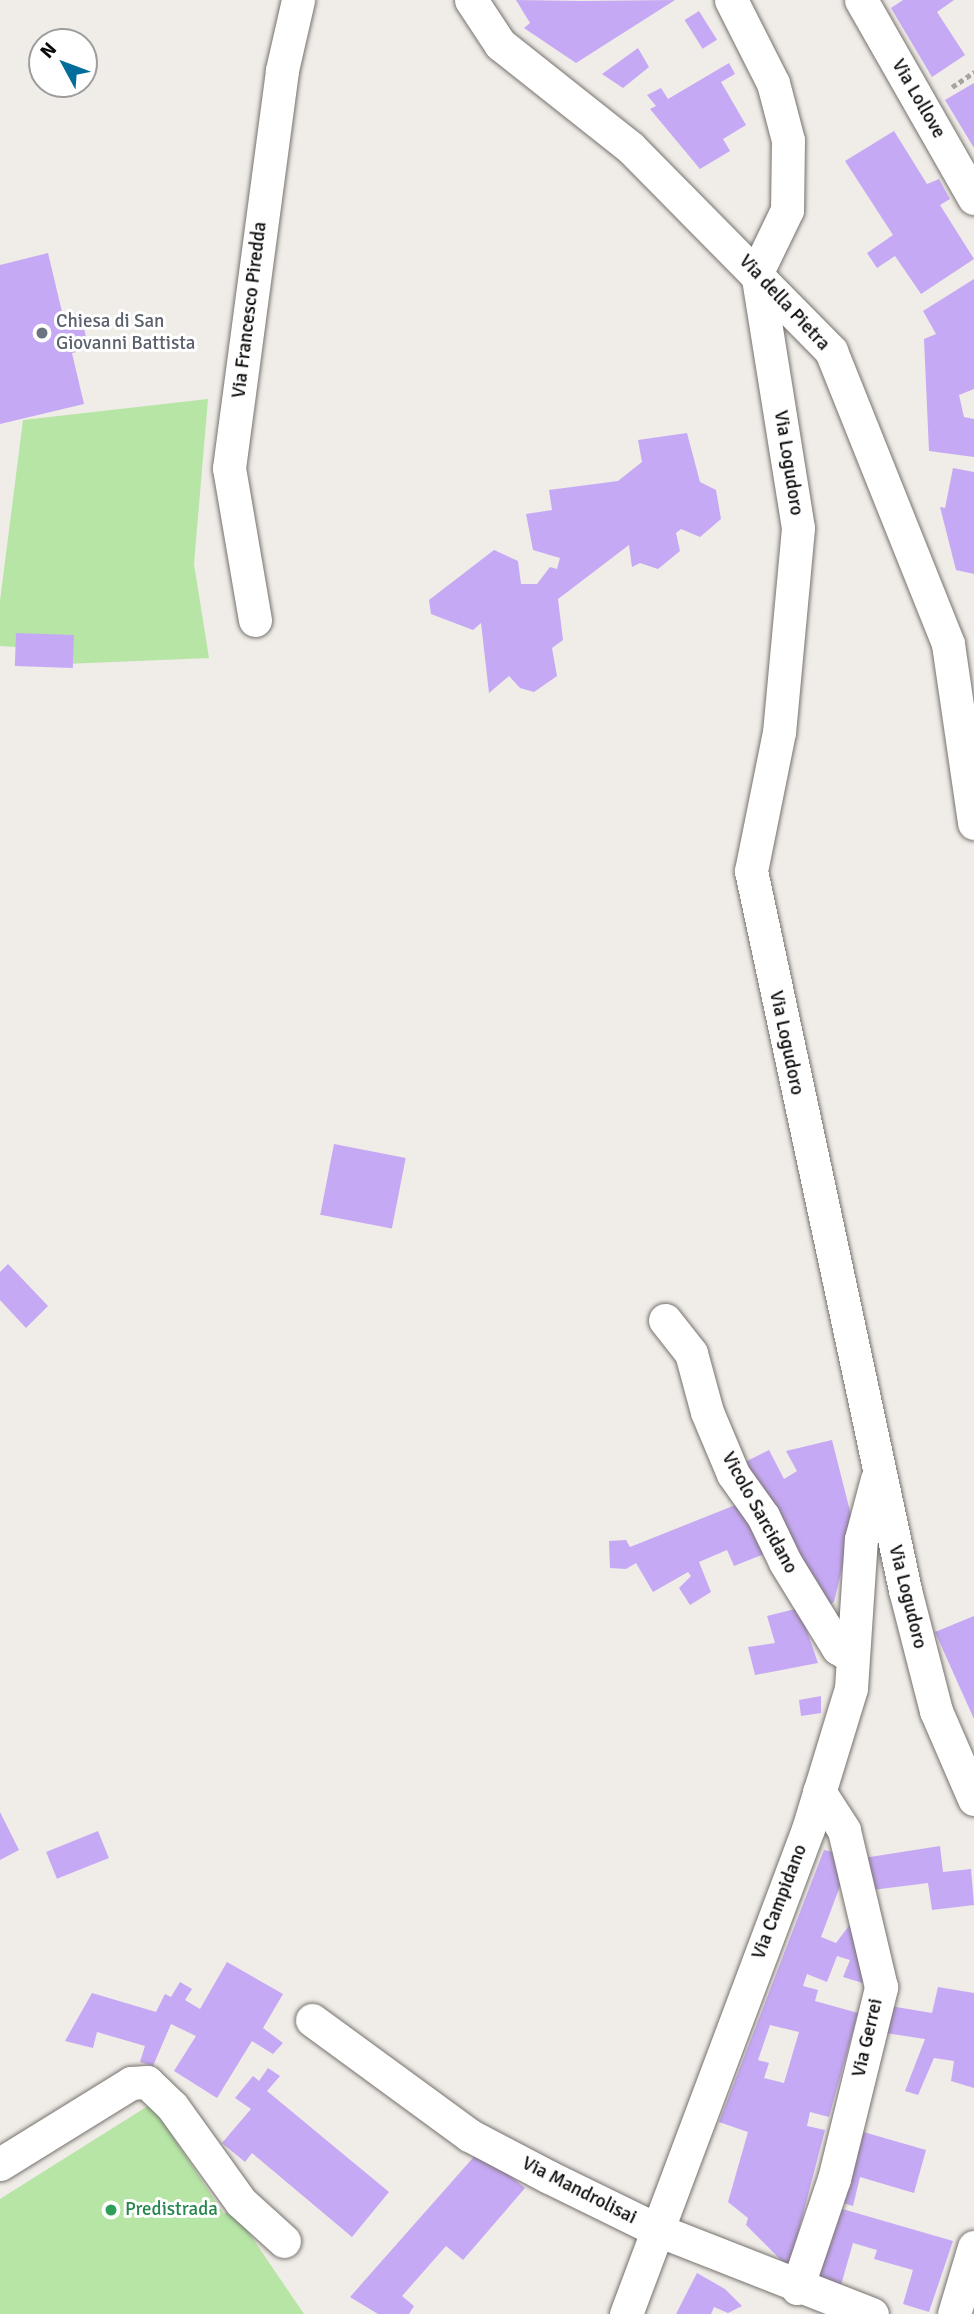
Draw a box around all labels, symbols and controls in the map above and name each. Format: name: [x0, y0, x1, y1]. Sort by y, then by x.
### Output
north arrow: [28, 28, 98, 98]
text: N: [35, 38, 62, 63]
street label: Via Lollove: [886, 55, 950, 143]
street label: Via Francesco Piredda: [228, 220, 272, 400]
street label: Via della Pietra: [734, 250, 834, 356]
place label: Chiesa di San Giovanni Battista: [56, 311, 195, 355]
marker: Chiesa di San Giovanni Battista: [34, 325, 50, 341]
street label: Via Logudoro: [768, 409, 808, 517]
street label: Via Logudoro: [764, 989, 808, 1097]
street label: Vicolo Sarcidano: [716, 1448, 802, 1578]
street label: Via Logudoro: [883, 1543, 931, 1651]
street label: Via Campidano: [748, 1841, 812, 1963]
street label: Via Gerrei: [848, 1997, 888, 2079]
street label: Via Mandrolisai: [518, 2152, 640, 2230]
place label: Predistrada: [125, 2199, 218, 2221]
marker: Predistrada: [103, 2202, 119, 2218]

